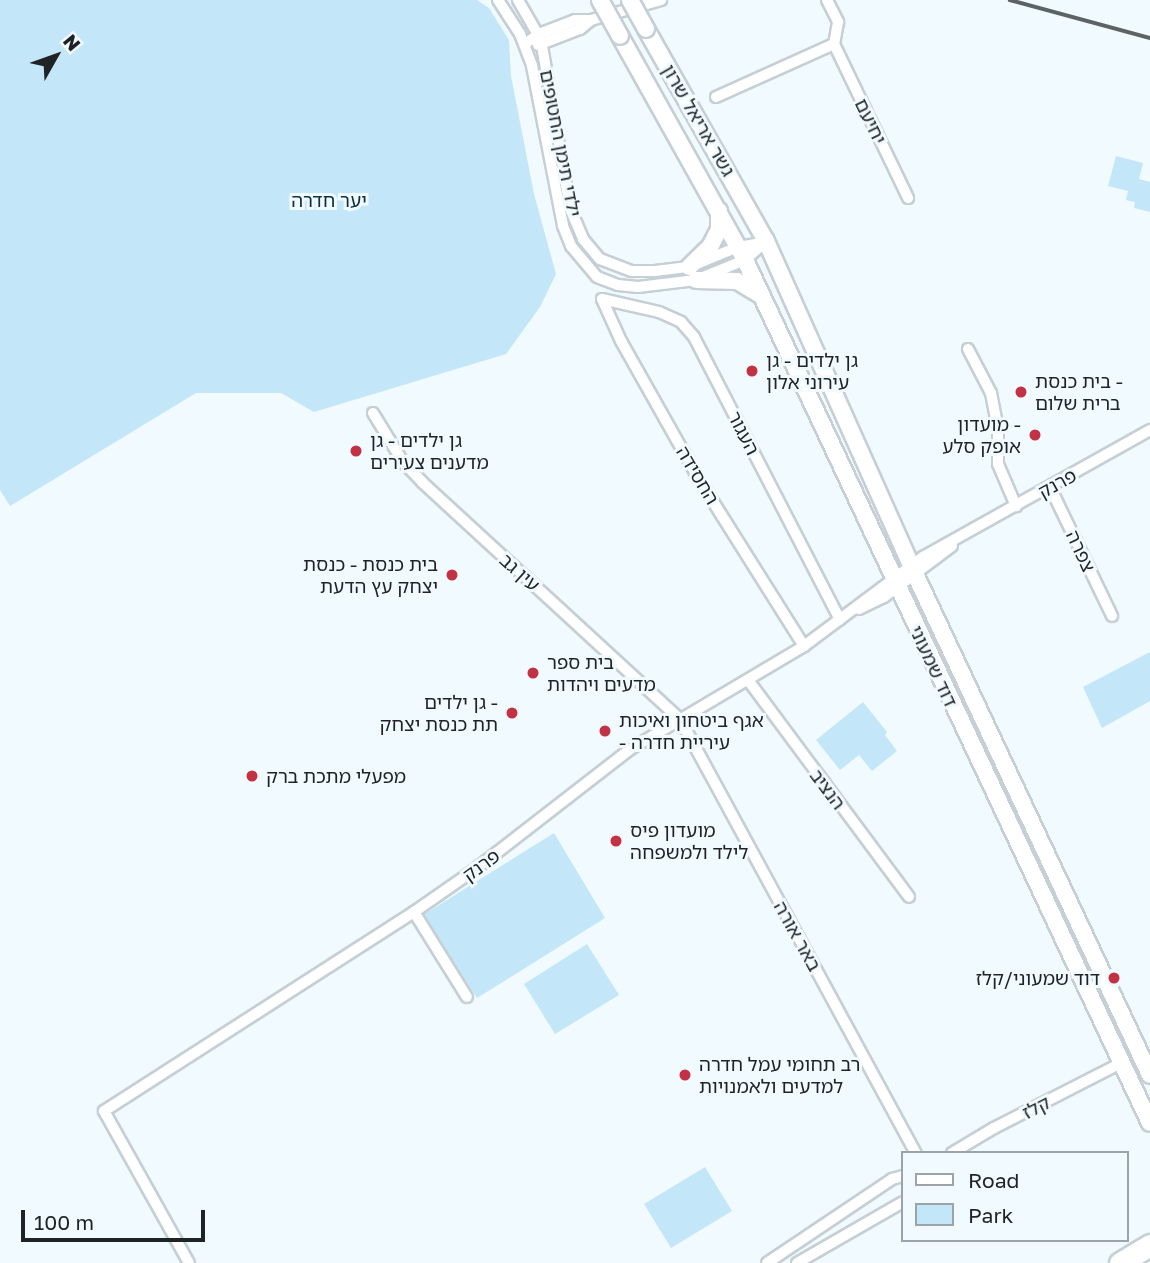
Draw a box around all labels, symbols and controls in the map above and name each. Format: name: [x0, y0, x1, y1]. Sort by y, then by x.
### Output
north arrow: [21, 21, 91, 91]
text: N: [59, 29, 86, 55]
street label: גשר אריאל שרון: [658, 60, 740, 180]
street label: ילדי תימן החטופים: [536, 68, 586, 218]
street label: יחיעם: [850, 94, 892, 148]
park label: יער חדרה: [291, 189, 367, 211]
place label: גן ילדים - גן עירוני אלון: [766, 349, 858, 393]
marker: גן ילדים - גן עירוני אלון: [744, 363, 760, 379]
place label: בית כנסת - ברית שלום: [1035, 370, 1123, 414]
marker: בית כנסת - ברית שלום: [1013, 384, 1029, 400]
street label: העגור: [723, 407, 765, 459]
place label: מועדון - אופק סלע: [942, 413, 1021, 457]
marker: מועדון - אופק סלע: [1027, 427, 1043, 443]
place label: גן ילדים - גן מדענים צעירים: [370, 429, 489, 473]
street label: החסידה: [672, 442, 724, 508]
marker: גן ילדים - גן מדענים צעירים: [348, 443, 364, 459]
street label: פרנק: [1034, 463, 1080, 503]
street label: צפרה: [1062, 527, 1100, 575]
street label: עין גב: [495, 548, 545, 596]
place label: בית כנסת - כנסת יצחק עץ הדעת: [303, 553, 438, 597]
marker: בית כנסת - כנסת יצחק עץ הדעת: [444, 567, 460, 583]
street label: דוד שמעוני: [905, 622, 963, 710]
place label: בית ספר מדעים ויהדות: [547, 651, 656, 695]
marker: בית ספר מדעים ויהדות: [525, 665, 541, 681]
place label: גן ילדים - תת כנסת יצחק: [380, 691, 498, 735]
marker: גן ילדים - תת כנסת יצחק: [504, 705, 520, 721]
place label: אגף ביטחון ואיכות - עיריית חדרה: [619, 709, 764, 753]
marker: אגף ביטחון ואיכות - עיריית חדרה: [597, 723, 613, 739]
street label: הנציב: [805, 764, 851, 814]
place label: מפעלי מתכת ברק: [266, 765, 406, 787]
marker: מפעלי מתכת ברק: [244, 768, 260, 784]
place label: מועדון פיס לילד ולמשפחה: [630, 819, 748, 863]
marker: מועדון פיס לילד ולמשפחה: [608, 833, 624, 849]
street label: פרנק: [458, 844, 504, 886]
street label: באר אורה: [769, 897, 827, 975]
place label: דוד שמעוני/קלז: [976, 967, 1100, 989]
marker: דוד שמעוני/קלז: [1106, 970, 1122, 986]
place label: רב תחומי עמל חדרה למדעים ולאמנויות: [699, 1053, 861, 1097]
marker: רב תחומי עמל חדרה למדעים ולאמנויות: [677, 1067, 693, 1083]
street label: קלז: [1018, 1090, 1054, 1124]
legend: [902, 1151, 1129, 1242]
text: Road: [968, 1167, 1019, 1193]
scale bar: [24, 1196, 208, 1240]
text: Park: [968, 1202, 1013, 1228]
text: 100 m: [34, 1209, 94, 1235]

